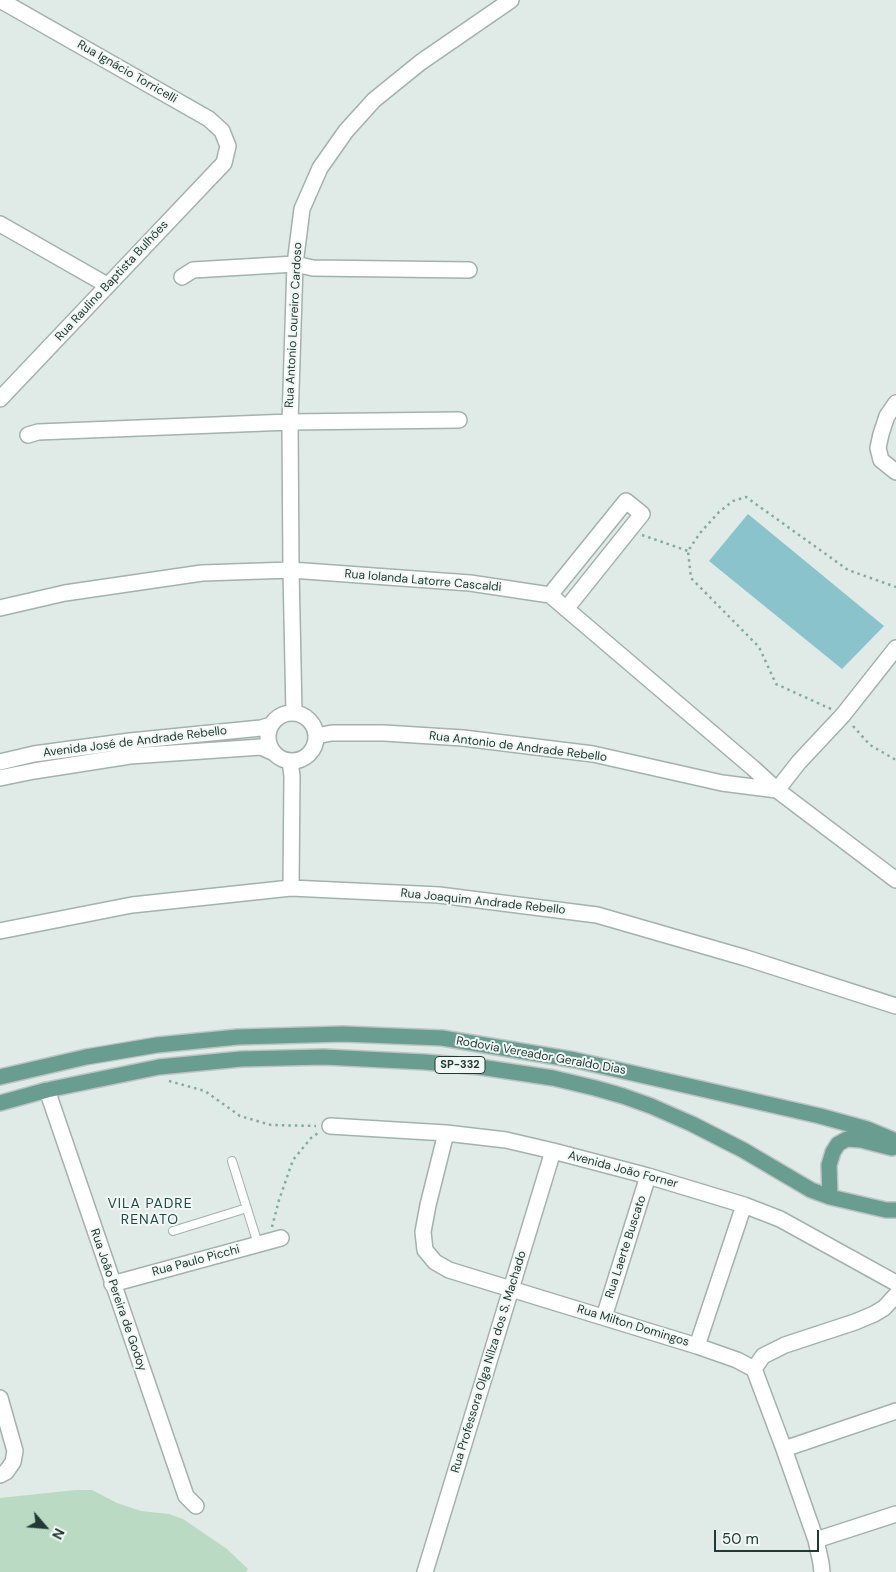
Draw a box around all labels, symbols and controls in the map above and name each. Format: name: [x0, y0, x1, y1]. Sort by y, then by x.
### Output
street label: Rua Ignácio Torricelli: [74, 37, 180, 107]
street label: Rua Raulino Baptista Bulhões: [52, 218, 172, 344]
street label: Rua Antonio Loureiro Cardoso: [282, 242, 306, 408]
street label: Rua Iolanda Latorre Cascaldi: [344, 567, 502, 595]
street label: Avenida José de Andrade Rebello: [42, 724, 228, 760]
street label: Rua Antonio de Andrade Rebello: [428, 729, 608, 765]
street label: Rua Joaquim Andrade Rebello: [400, 886, 566, 918]
street label: Rodovia Vereador Geraldo Dias: [455, 1034, 627, 1078]
road number: SP-332: [435, 1056, 485, 1074]
street label: Avenida João Forner: [567, 1148, 679, 1192]
street label: Rua Laerte Buscato: [603, 1194, 649, 1300]
district label: VILA PADRE RENATO: [106, 1196, 194, 1228]
street label: Rua João Pereira de Godoy: [87, 1227, 149, 1373]
street label: Rua Paulo Picchi: [151, 1242, 241, 1280]
street label: Rua Professora Olga Nilza dos S. Machado: [448, 1249, 530, 1475]
street label: Rua Milton Domingos: [575, 1302, 691, 1350]
north arrow: [20, 1502, 70, 1552]
scale bar: [716, 1520, 821, 1552]
text: N: [48, 1525, 69, 1542]
text: 50 m: [722, 1529, 759, 1549]

